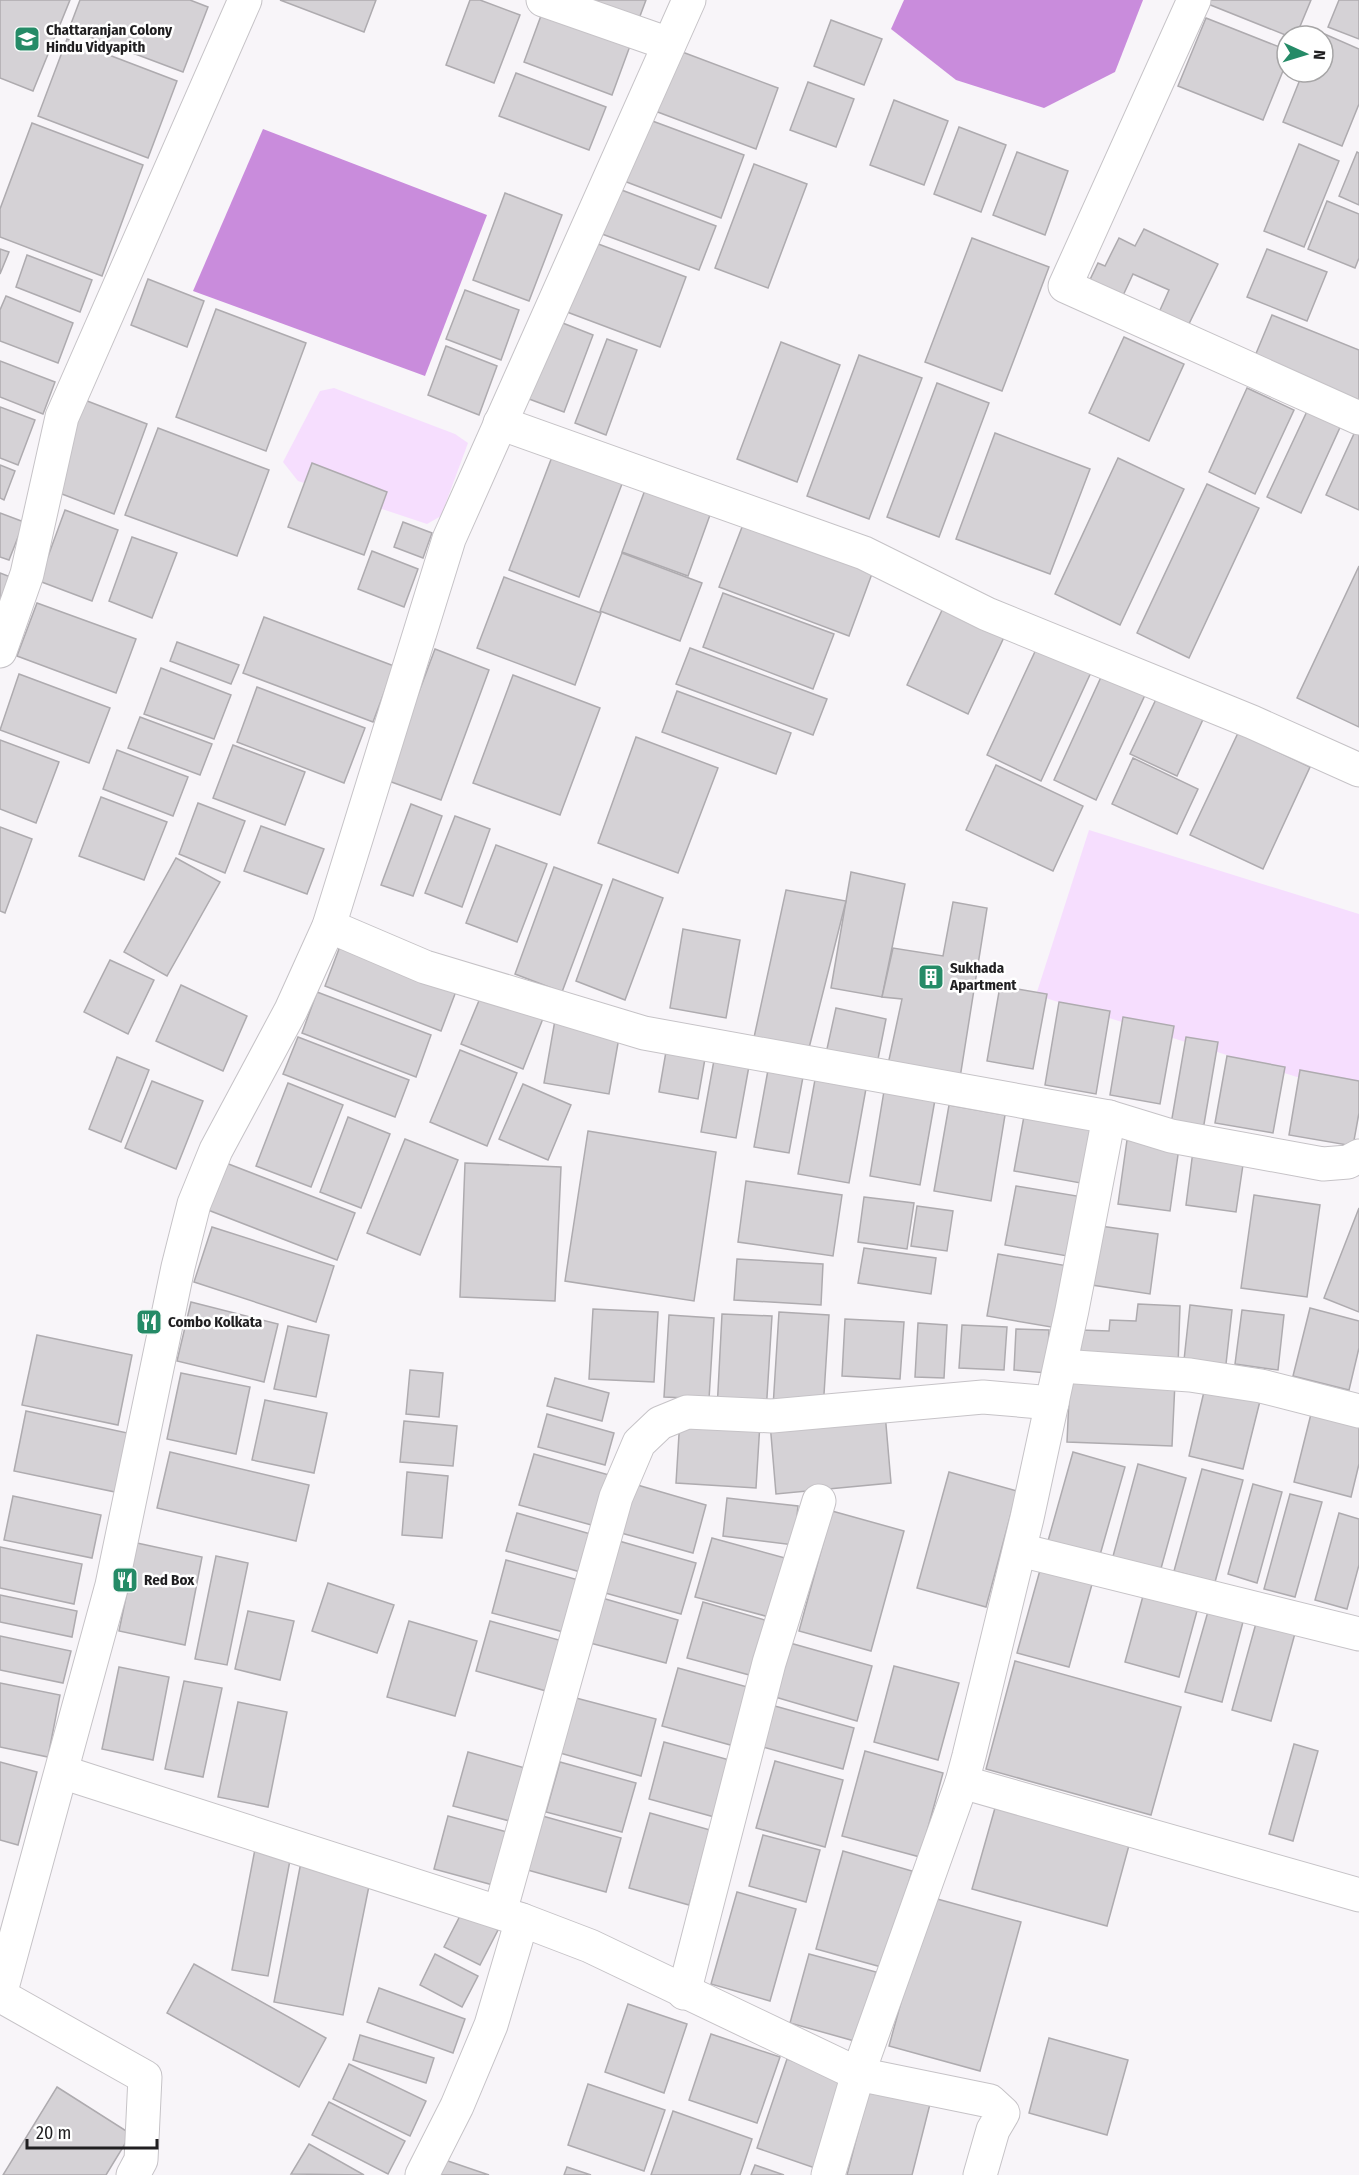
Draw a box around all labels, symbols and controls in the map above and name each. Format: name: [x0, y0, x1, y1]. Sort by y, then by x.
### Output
place label: Chattaranjan Colony Hindu Vidyapith: [46, 21, 173, 56]
school or university icon: Chattaranjan Colony Hindu Vidyapith: [12, 24, 42, 54]
north arrow: [1275, 24, 1335, 84]
text: N: [1310, 50, 1329, 60]
place label: Sukhada Apartment: [949, 959, 1017, 994]
building icon: Sukhada Apartment: [916, 962, 946, 992]
restaurant icon: Combo Kolkata: [134, 1307, 164, 1337]
place label: Combo Kolkata: [168, 1313, 263, 1331]
restaurant icon: Red Box: [110, 1565, 140, 1595]
place label: Red Box: [144, 1571, 195, 1589]
scale bar: [27, 2112, 158, 2150]
text: 20 m: [36, 2122, 71, 2144]

